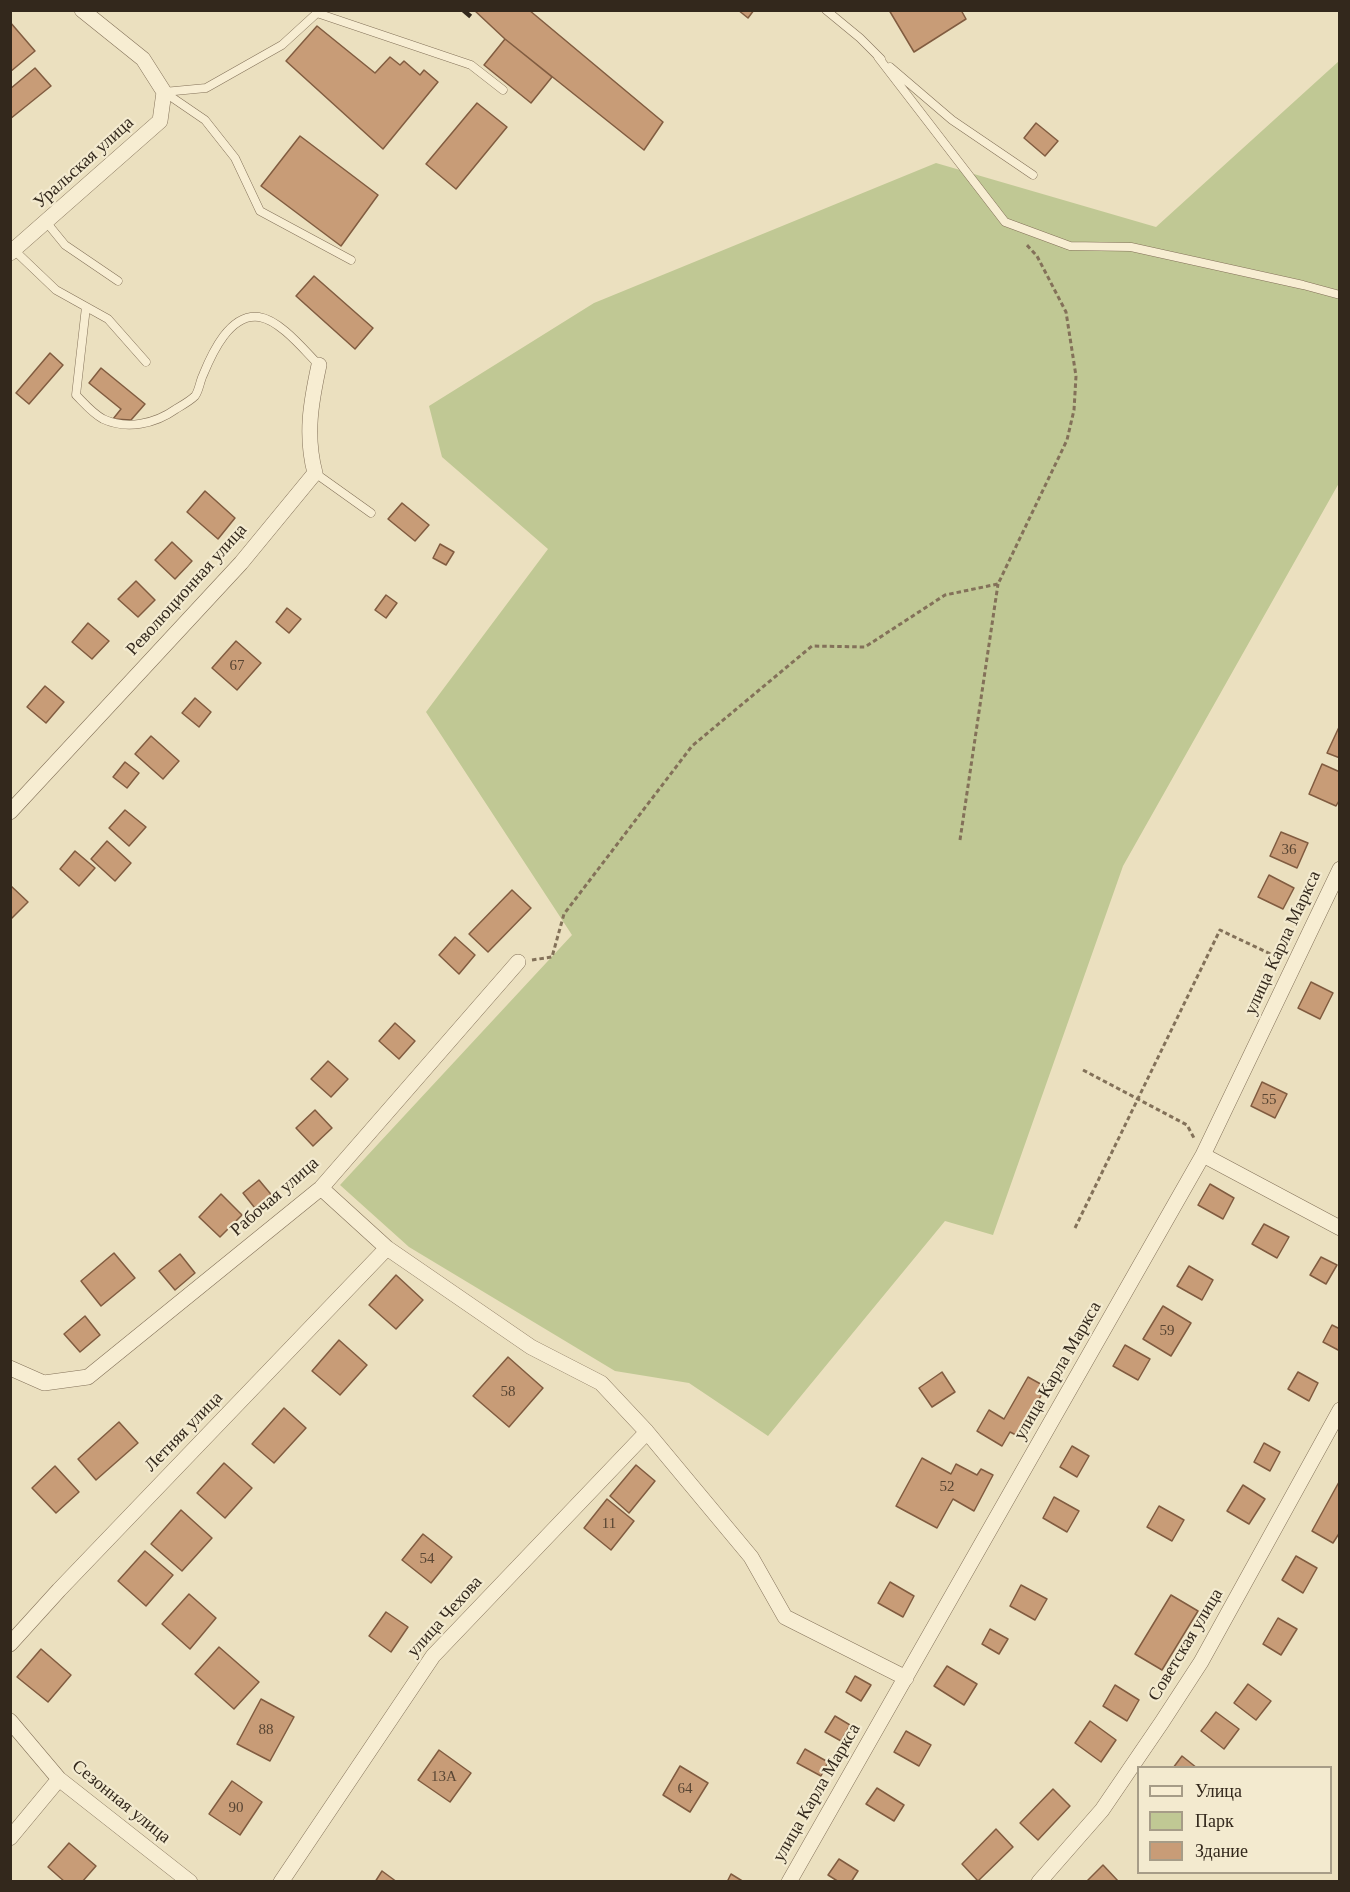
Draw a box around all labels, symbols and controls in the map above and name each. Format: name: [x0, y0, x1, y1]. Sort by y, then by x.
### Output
street label: Уральская улица: [30, 112, 138, 214]
street label: Революционная улица: [122, 520, 252, 660]
house number: 67: [230, 657, 244, 675]
house number: 36: [1282, 841, 1296, 859]
street label: улица Карла Маркса: [1240, 868, 1326, 1018]
house number: 55: [1262, 1091, 1276, 1109]
street label: Рабочая улица: [226, 1153, 324, 1241]
street label: улица Карла Маркса: [1010, 1298, 1106, 1444]
house number: 59: [1160, 1322, 1174, 1340]
house number: 58: [500, 1383, 516, 1401]
street label: Летняя улица: [140, 1387, 228, 1477]
house number: 52: [940, 1478, 954, 1496]
house number: 11: [602, 1515, 616, 1533]
house number: 54: [420, 1550, 434, 1568]
street label: улица Чехова: [403, 1572, 487, 1662]
street label: Советская улица: [1144, 1585, 1228, 1705]
street label: улица Карла Маркса: [769, 1720, 865, 1866]
house number: 88: [258, 1721, 274, 1739]
street label: Сезонная улица: [67, 1756, 175, 1848]
legend: [1137, 1766, 1332, 1874]
house number: 13А: [431, 1768, 457, 1786]
house number: 64: [678, 1780, 692, 1798]
text: Улица: [1195, 1781, 1242, 1801]
house number: 90: [228, 1799, 244, 1817]
text: Парк: [1195, 1811, 1234, 1831]
text: Здание: [1195, 1841, 1248, 1861]

